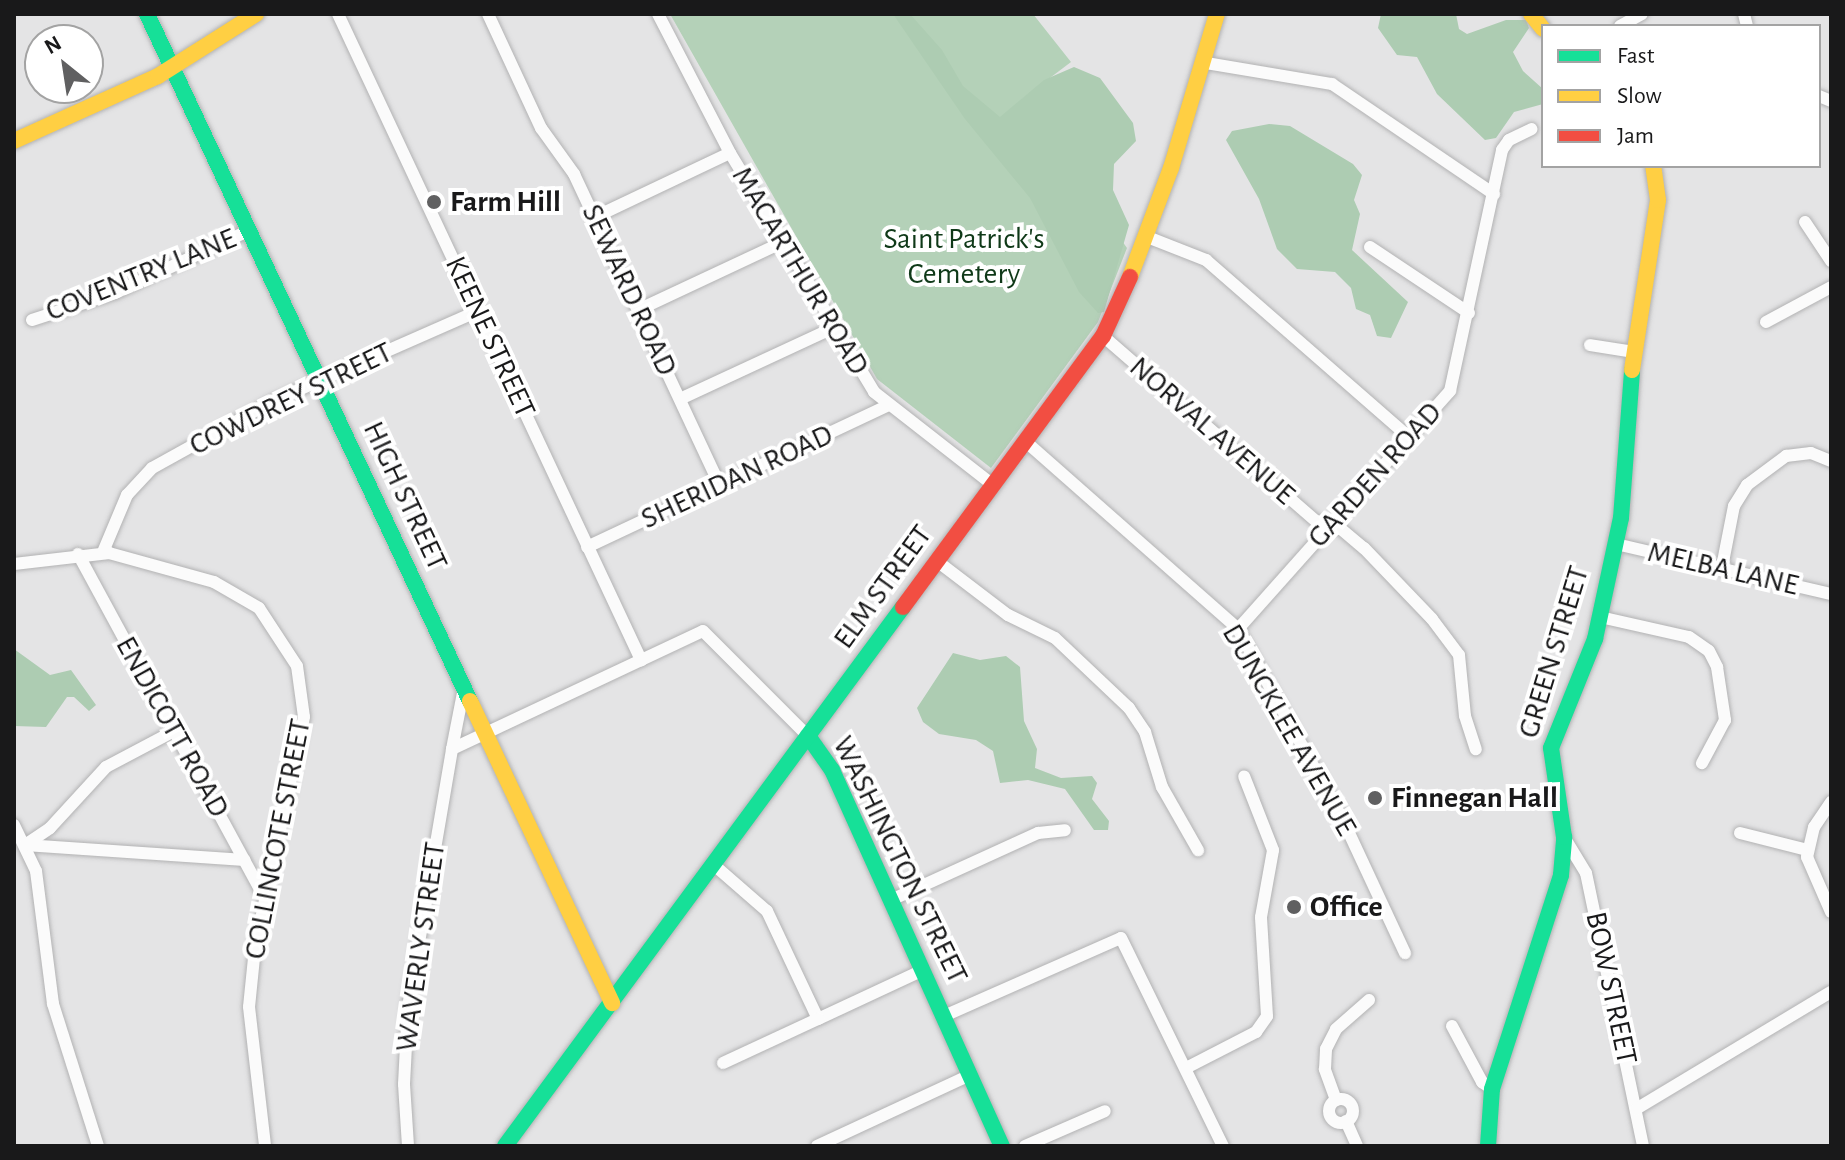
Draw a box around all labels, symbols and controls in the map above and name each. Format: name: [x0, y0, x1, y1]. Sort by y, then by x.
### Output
north arrow: [24, 24, 104, 104]
legend: [1541, 24, 1821, 168]
text: N: [41, 32, 65, 58]
text: Fast: [1617, 44, 1654, 68]
text: Slow: [1617, 84, 1662, 108]
text: Jam: [1617, 124, 1654, 148]
street label: MACARTHUR ROAD: [724, 160, 876, 382]
place label: Farm Hill: [450, 184, 561, 220]
marker: Farm Hill: [425, 193, 443, 211]
street label: SEWARD ROAD: [574, 199, 684, 381]
street label: COVENTRY LANE: [41, 221, 241, 329]
park label: Saint Patrick's Cemetery: [883, 221, 1045, 292]
street label: KEENE STREET: [437, 251, 543, 423]
street label: COWDREY STREET: [184, 334, 398, 464]
street label: NORVAL AVENUE: [1122, 349, 1302, 513]
street label: GARDEN ROAD: [1300, 395, 1450, 555]
street label: HIGH STREET: [355, 416, 455, 576]
street label: SHERIDAN ROAD: [635, 417, 839, 537]
street label: ELM STREET: [826, 518, 940, 656]
street label: MELBA LANE: [1644, 534, 1802, 604]
street label: GREEN STREET: [1511, 562, 1597, 742]
street label: DUNCKLEE AVENUE: [1214, 618, 1364, 842]
street label: ENDICOTT ROAD: [107, 630, 237, 824]
street label: COLLINCOTE STREET: [237, 716, 319, 962]
street label: WASHINGTON STREET: [824, 730, 976, 990]
place label: Finnegan Hall: [1391, 780, 1558, 816]
marker: Finnegan Hall: [1366, 789, 1384, 807]
street label: WAVERLY STREET: [388, 840, 454, 1054]
place label: Office: [1310, 889, 1383, 925]
marker: Office: [1285, 898, 1303, 916]
street label: BOW STREET: [1577, 908, 1645, 1068]

